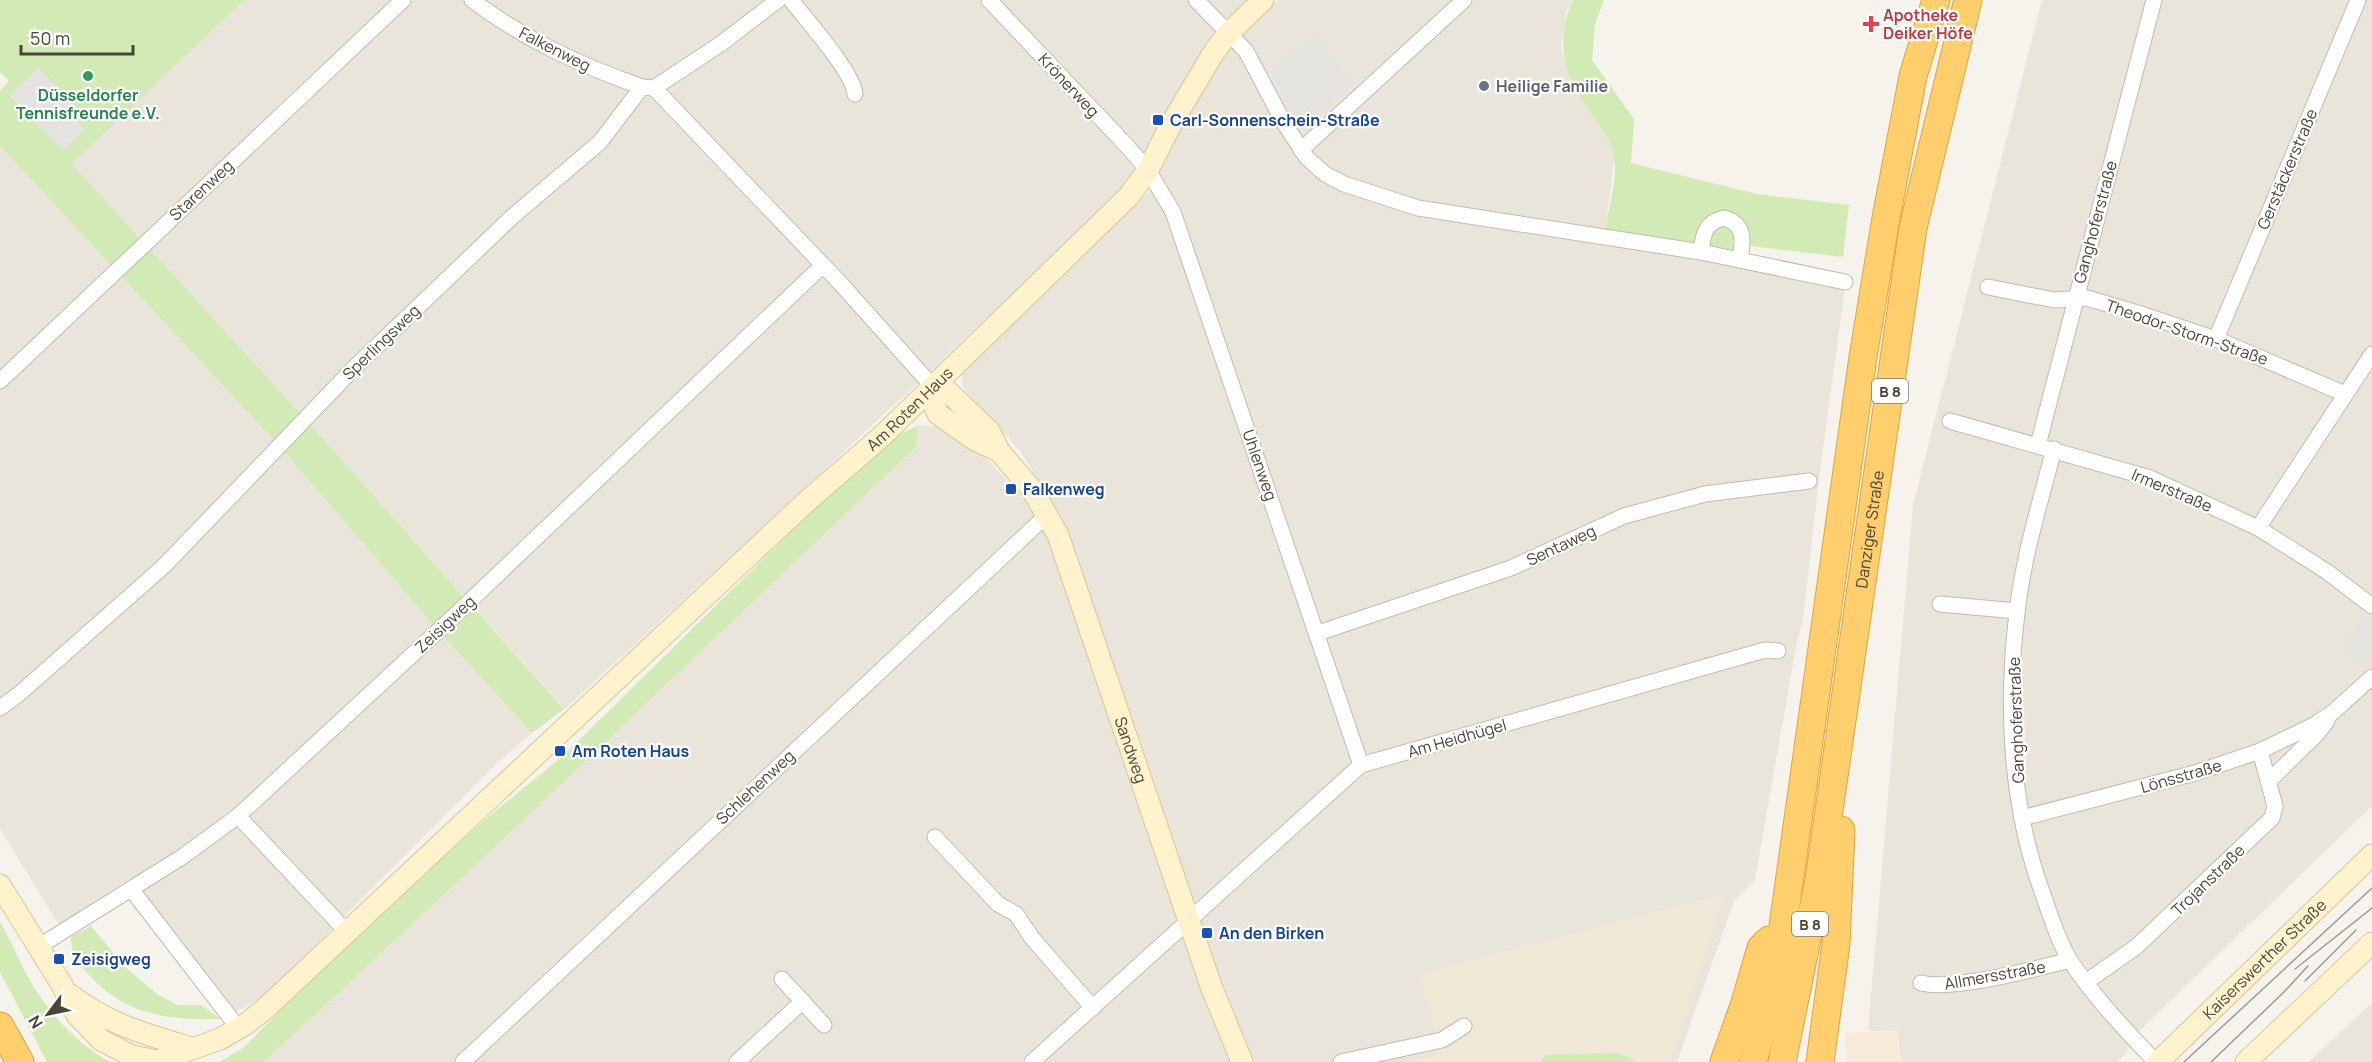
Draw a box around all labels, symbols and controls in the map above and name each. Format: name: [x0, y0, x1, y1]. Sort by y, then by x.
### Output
place label: Apotheke Deiker Höfe: [1883, 4, 1973, 44]
marker: Apotheke Deiker Höfe: [1864, 17, 1878, 31]
scale bar: [21, 18, 134, 56]
street label: Falkenweg: [515, 22, 595, 76]
text: 50 m: [30, 26, 70, 50]
street label: Krönerweg: [1034, 48, 1104, 122]
marker: Düsseldorfer Tennisfreunde e.V.: [81, 69, 95, 83]
place label: Heilige Familie: [1496, 75, 1608, 97]
marker: Heilige Familie: [1477, 79, 1491, 93]
place label: Düsseldorfer Tennisfreunde e.V.: [16, 84, 160, 124]
street label: Gerstäckerstraße: [2252, 105, 2322, 233]
place label: Carl-Sonnenschein-Straße: [1170, 109, 1380, 131]
marker: Carl-Sonnenschein-Straße: [1151, 113, 1165, 127]
street label: Starenweg: [164, 155, 238, 225]
street label: Ganghoferstraße: [2068, 158, 2122, 286]
street label: Theodor-Storm-Straße: [2103, 294, 2271, 370]
street label: Sperlingsweg: [337, 299, 425, 385]
street label: Am Roten Haus: [862, 362, 958, 456]
road number: B 8: [1872, 379, 1908, 403]
street label: Uhlenweg: [1238, 426, 1282, 504]
street label: Irmerstraße: [2128, 463, 2216, 517]
street label: Danziger Straße: [1850, 469, 1889, 590]
place label: Falkenweg: [1023, 478, 1105, 500]
marker: Falkenweg: [1004, 482, 1018, 496]
street label: Sentaweg: [1523, 519, 1599, 571]
street label: Zeisigweg: [410, 590, 480, 658]
street label: Ganghoferstraße: [2003, 656, 2029, 784]
street label: Am Heidhügel: [1405, 713, 1509, 763]
street label: Sandweg: [1109, 714, 1152, 786]
place label: Am Roten Haus: [572, 740, 690, 762]
marker: Am Roten Haus: [553, 744, 567, 758]
street label: Schlehenweg: [711, 745, 799, 829]
street label: Lönsstraße: [2138, 754, 2224, 798]
street label: Trojanstraße: [2166, 839, 2250, 921]
street label: Kaiserswerther Straße: [2198, 894, 2331, 1024]
road number: B 8: [1792, 912, 1828, 936]
place label: An den Birken: [1219, 922, 1324, 944]
marker: An den Birken: [1200, 926, 1214, 940]
place label: Zeisigweg: [71, 948, 151, 970]
marker: Zeisigweg: [52, 952, 66, 966]
street label: Allmersstraße: [1943, 955, 2047, 995]
north arrow: [18, 984, 78, 1044]
text: N: [23, 1011, 48, 1033]

